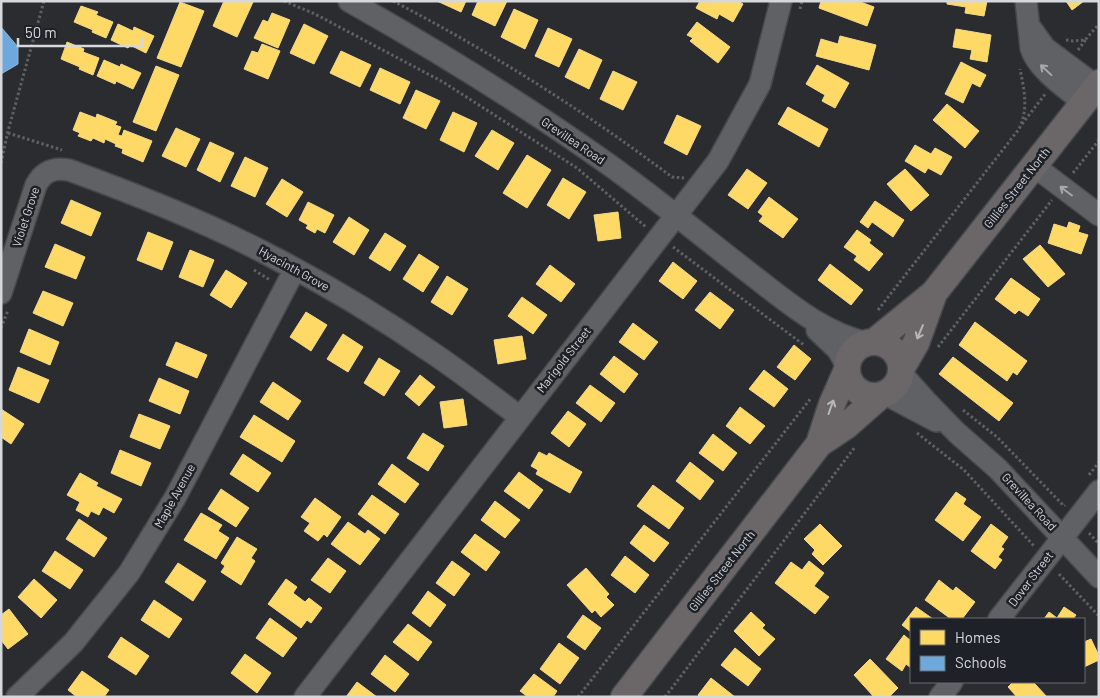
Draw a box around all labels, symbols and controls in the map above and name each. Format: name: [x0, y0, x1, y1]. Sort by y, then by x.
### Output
scale bar: [18, 15, 141, 47]
text: 50 m: [25, 23, 57, 41]
one-way arrow: [1040, 64, 1053, 76]
street label: Grevillea Road: [539, 114, 608, 167]
street label: Gillies Street North: [980, 144, 1052, 231]
street label: Violet Grove: [9, 185, 41, 249]
one-way arrow: [1059, 186, 1073, 196]
street label: Hyacinth Grove: [257, 243, 332, 293]
street label: Marigold Street: [533, 324, 593, 395]
one-way arrow: [915, 324, 924, 339]
one-way arrow: [827, 400, 836, 415]
street label: Maple Avenue: [151, 461, 197, 530]
street label: Grevillea Road: [1000, 470, 1060, 533]
street label: Gillies Street North: [685, 527, 757, 614]
street label: Dover Street: [1005, 548, 1055, 609]
legend: [910, 618, 1085, 683]
text: Homes: [955, 628, 1000, 646]
text: Schools: [955, 653, 1007, 671]

